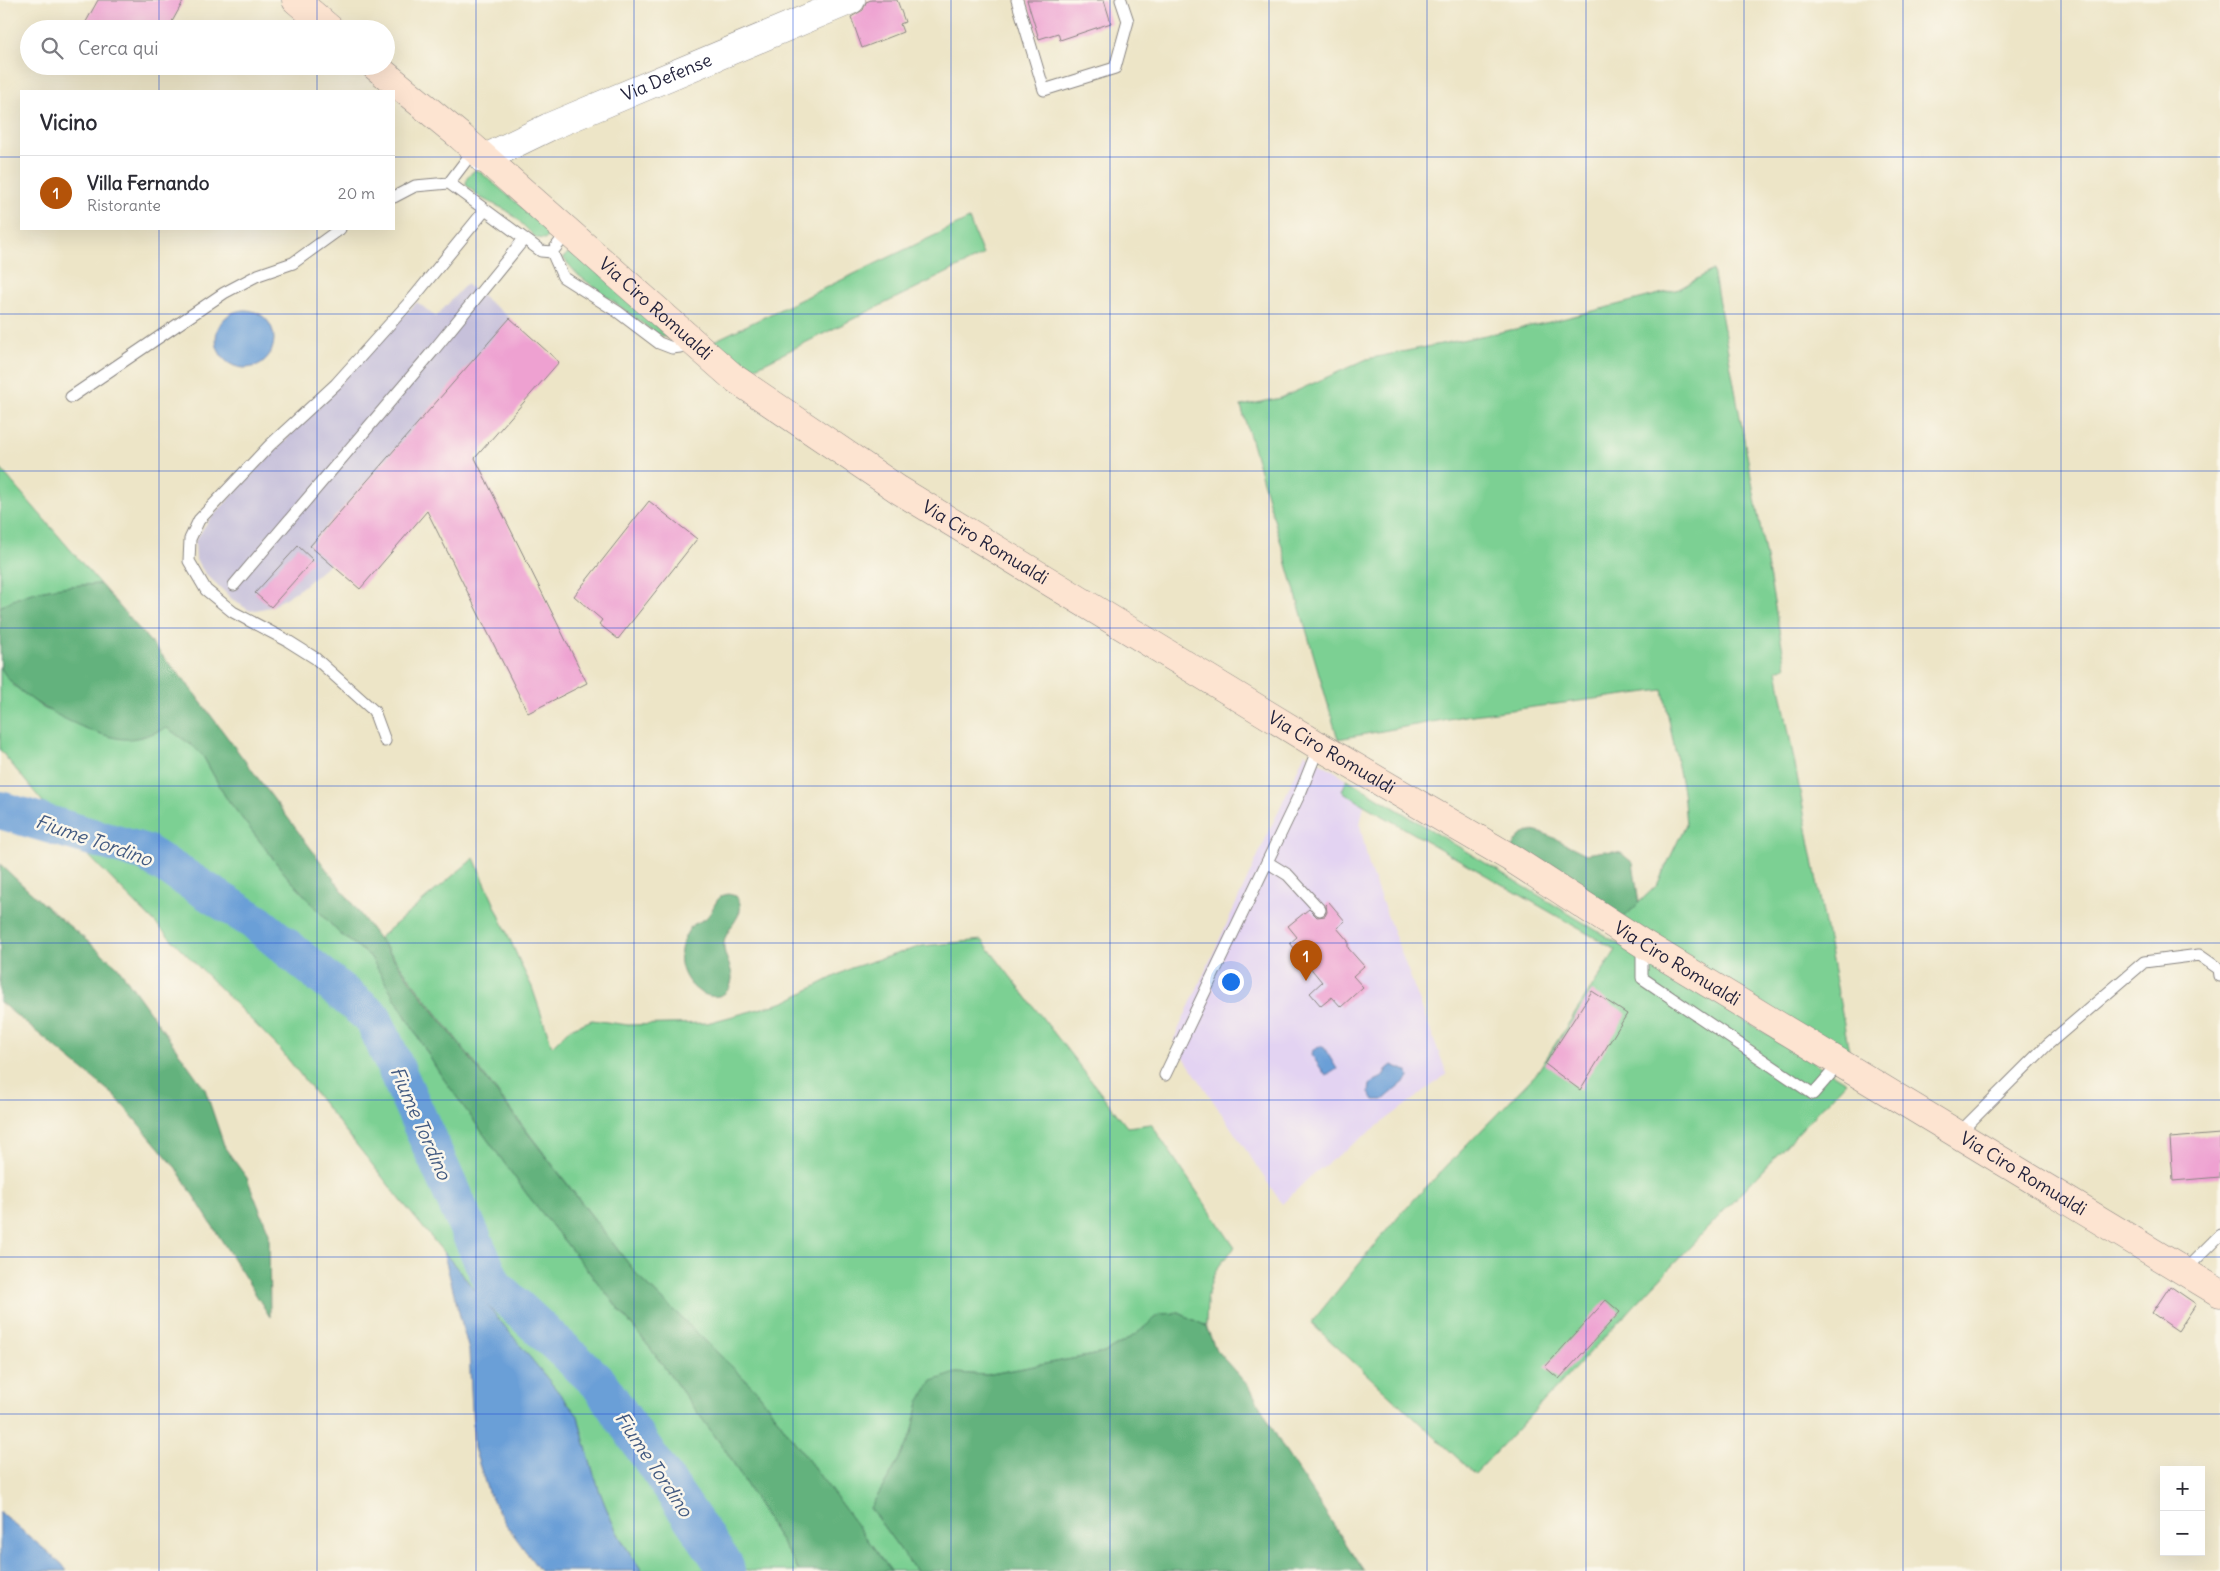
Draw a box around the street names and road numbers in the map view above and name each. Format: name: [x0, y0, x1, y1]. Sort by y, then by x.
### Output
street label: Via Defense: [618, 48, 715, 106]
street label: Via Ciro Romualdi: [594, 252, 717, 365]
street label: Via Ciro Romualdi: [918, 495, 1053, 589]
street label: Via Ciro Romualdi: [1264, 706, 1399, 799]
street label: Via Ciro Romualdi: [1610, 916, 1745, 1011]
street label: Via Ciro Romualdi: [1956, 1126, 2091, 1220]

